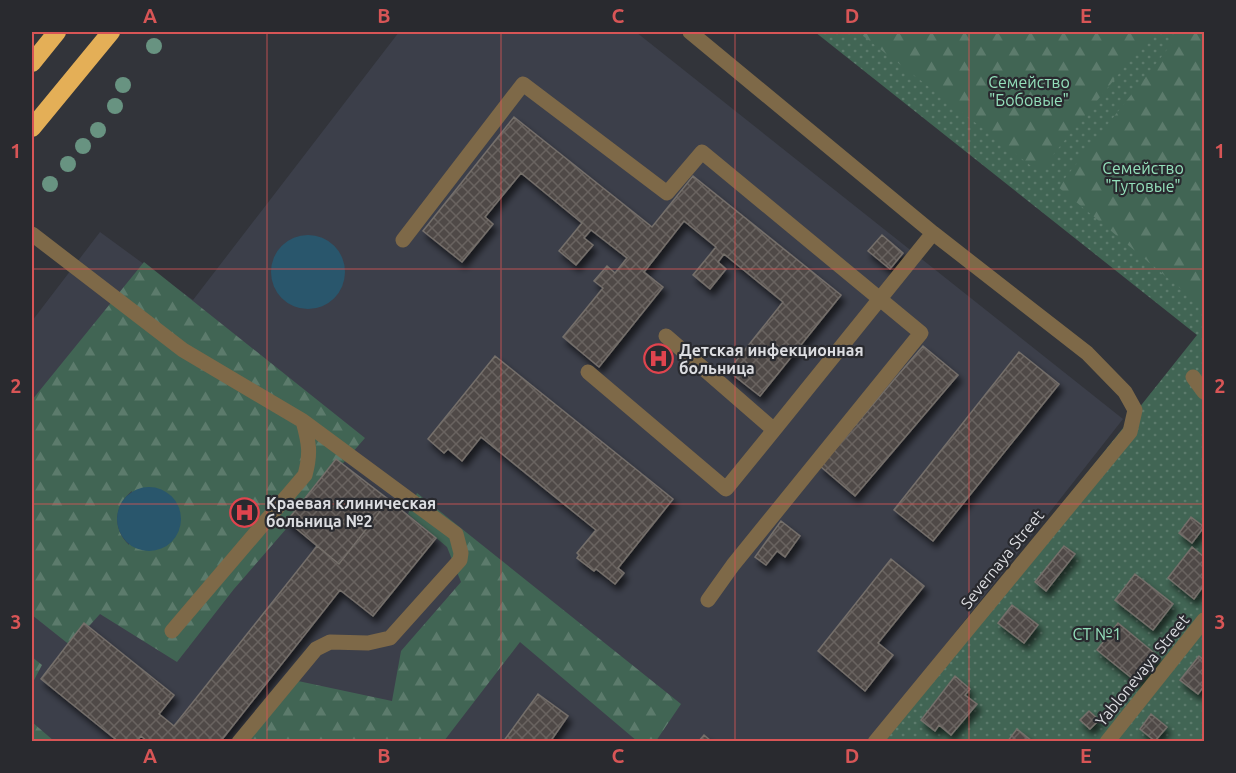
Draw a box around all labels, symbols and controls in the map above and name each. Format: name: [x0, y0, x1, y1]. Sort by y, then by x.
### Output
text: A: [143, 4, 157, 27]
text: B: [377, 4, 391, 27]
text: C: [612, 4, 625, 27]
text: D: [845, 4, 859, 27]
text: E: [1080, 4, 1092, 27]
park label: Семейство "Бобовые": [988, 73, 1070, 109]
text: 1: [10, 139, 22, 162]
text: 1: [1214, 139, 1226, 162]
park label: Семейство "Тутовые": [1102, 159, 1184, 195]
place label: Детская инфекционная больница: [679, 341, 864, 377]
hospital icon: Детская инфекционная больница: [642, 343, 674, 375]
text: 2: [10, 374, 22, 397]
text: 2: [1214, 374, 1226, 397]
place label: Краевая клиническая больница №2: [266, 494, 436, 530]
hospital icon: Краевая клиническая больница №2: [229, 496, 261, 528]
street label: Severnaya Street: [957, 506, 1048, 612]
text: 3: [10, 610, 22, 633]
street label: Yablonevaya Street: [1092, 610, 1193, 729]
text: 3: [1214, 610, 1226, 633]
park label: СТ №1: [1072, 625, 1122, 643]
text: A: [143, 744, 157, 767]
text: B: [377, 744, 391, 767]
text: C: [612, 744, 625, 767]
text: D: [845, 744, 859, 767]
text: E: [1080, 744, 1092, 767]

